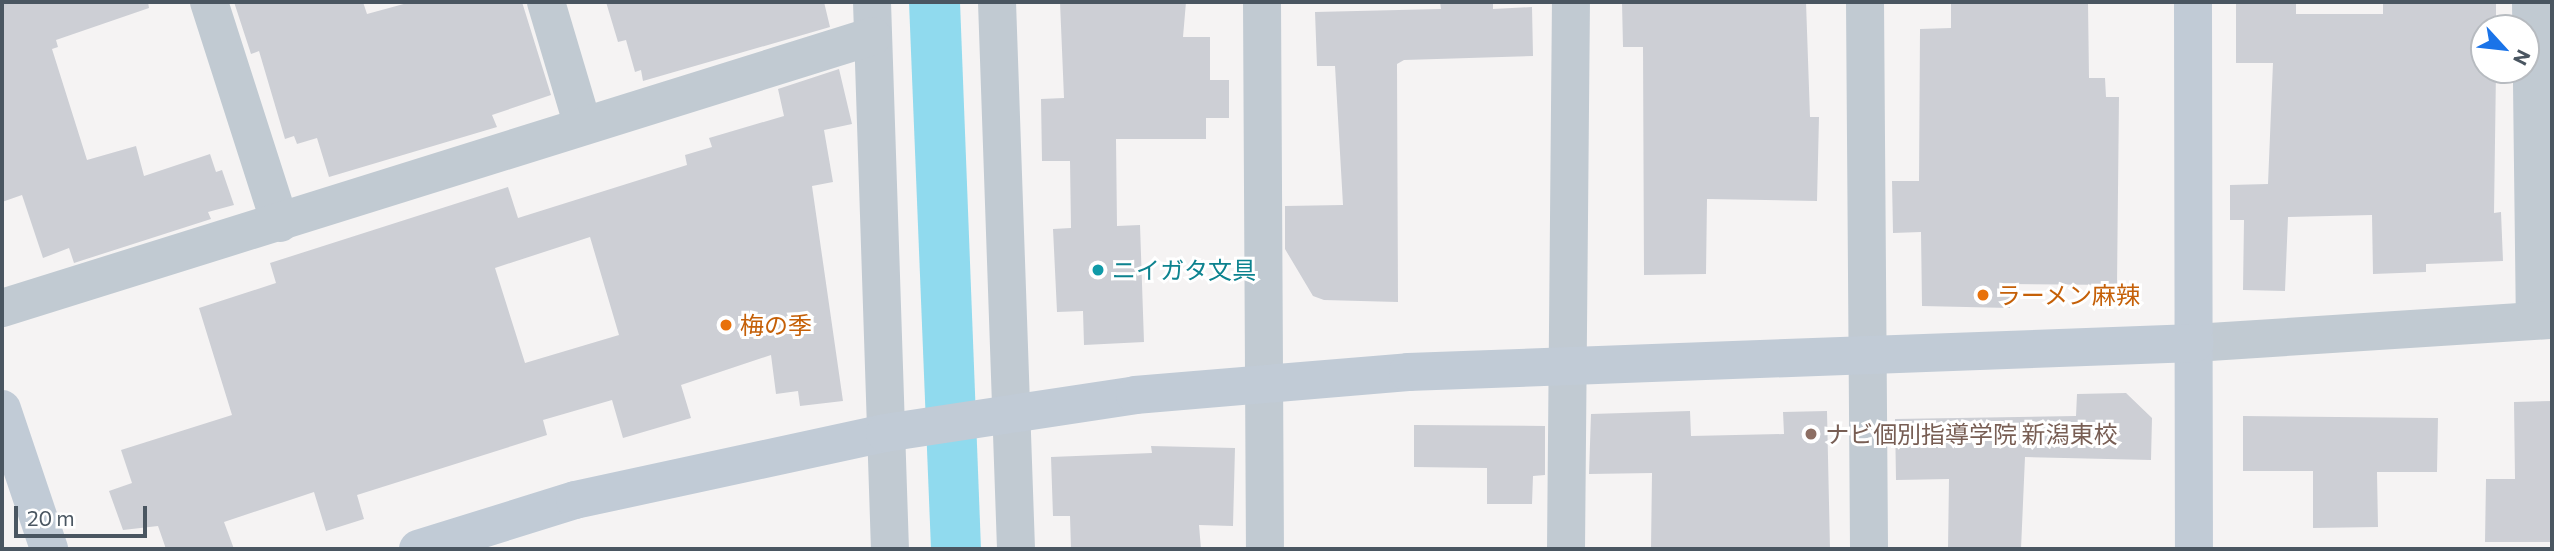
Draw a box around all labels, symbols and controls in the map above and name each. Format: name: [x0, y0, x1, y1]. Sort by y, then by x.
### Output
north arrow: [2470, 14, 2540, 84]
text: N: [2509, 46, 2536, 69]
place label: ニイガタ文具: [1112, 256, 1256, 284]
marker: ニイガタ文具: [1090, 262, 1106, 278]
place label: ラーメン麻辣: [1997, 281, 2141, 309]
marker: ラーメン麻辣: [1975, 287, 1991, 303]
place label: 梅の季: [740, 311, 812, 339]
marker: 梅の季: [718, 317, 734, 333]
place label: ナビ個別指導学院 新潟東校: [1825, 420, 2118, 448]
marker: ナビ個別指導学院 新潟東校: [1803, 426, 1819, 442]
scale bar: [18, 491, 150, 536]
text: 20 m: [27, 505, 75, 530]

